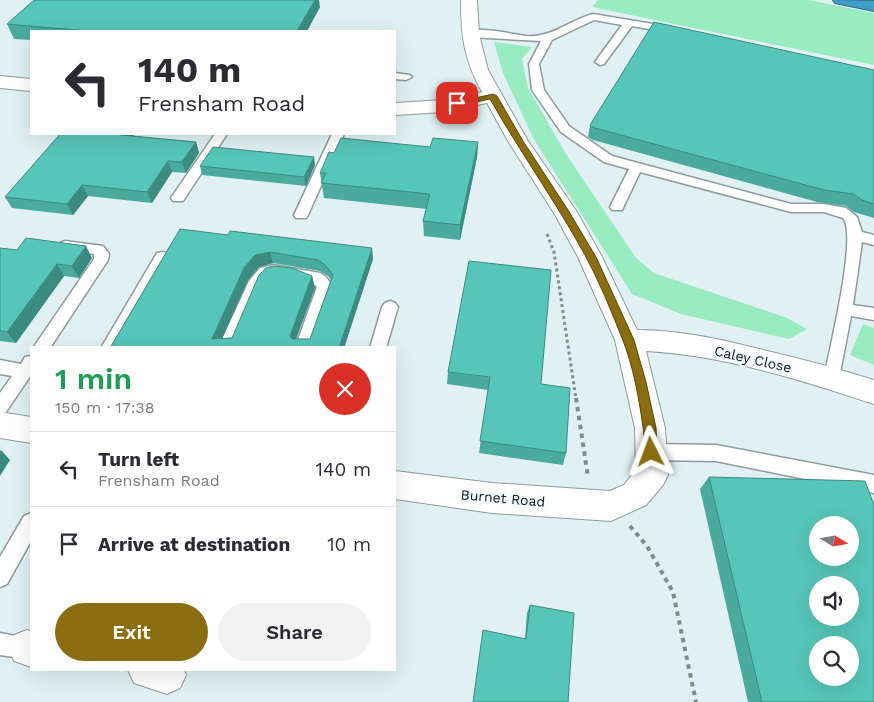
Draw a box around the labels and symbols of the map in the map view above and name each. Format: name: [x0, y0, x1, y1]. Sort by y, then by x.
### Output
pin: [436, 82, 478, 124]
street label: Caley Close: [713, 342, 793, 376]
position arrow: [624, 425, 676, 477]
street label: Burnet Road: [460, 486, 546, 510]
north arrow: [809, 516, 859, 566]

